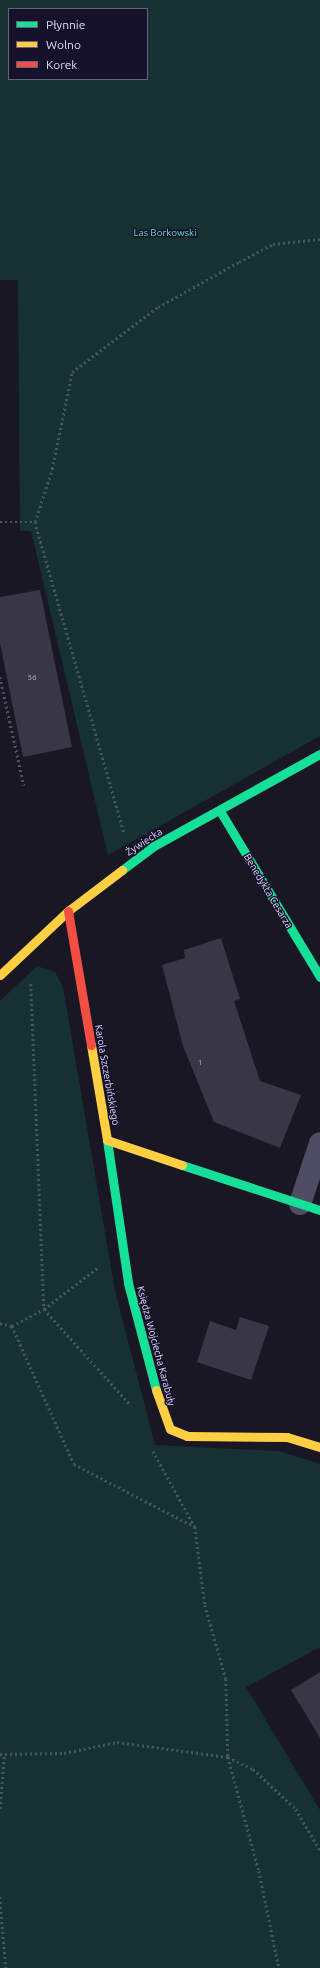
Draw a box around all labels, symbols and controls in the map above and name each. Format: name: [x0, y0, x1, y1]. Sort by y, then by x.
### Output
legend: [8, 8, 148, 80]
text: Płynnie: [46, 18, 85, 31]
text: Wolno: [46, 38, 81, 51]
text: Korek: [46, 58, 77, 71]
park label: Las Borkowski: [133, 227, 197, 239]
house number: 56: [27, 673, 37, 683]
street label: Żywiecka: [124, 826, 164, 858]
street label: Benedykta Cesarza: [241, 852, 295, 930]
street label: Karola Szczerbińskiego: [92, 1024, 122, 1126]
house number: 1: [198, 1058, 202, 1068]
street label: Księdza Wojciecha Karabuły: [134, 1285, 178, 1407]

